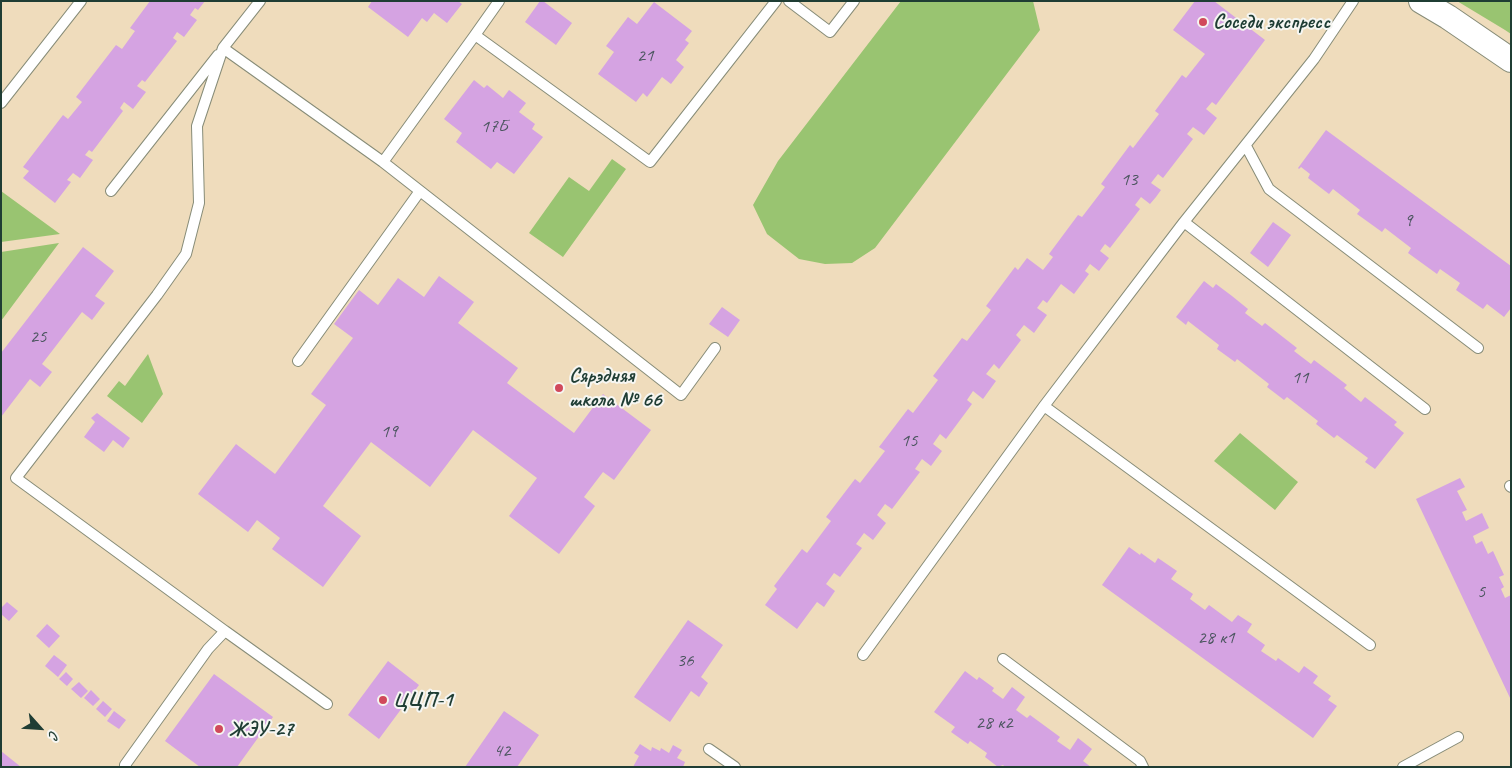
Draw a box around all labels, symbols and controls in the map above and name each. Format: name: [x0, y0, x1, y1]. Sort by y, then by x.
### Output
place label: Соседи экспресс: [1213, 9, 1330, 35]
marker: Соседи экспресс: [1197, 16, 1209, 28]
house number: 21: [636, 45, 654, 67]
house number: 17Б: [481, 116, 507, 138]
house number: 13: [1120, 169, 1138, 191]
house number: 9: [1404, 210, 1412, 232]
house number: 25: [29, 326, 47, 348]
place label: Сярэдняя школа № 66: [569, 363, 661, 413]
house number: 11: [1291, 367, 1309, 389]
marker: Сярэдняя школа № 66: [553, 382, 565, 394]
house number: 19: [380, 421, 398, 443]
house number: 15: [900, 430, 918, 452]
house number: 5: [1477, 581, 1485, 603]
house number: 28 к1: [1197, 627, 1235, 649]
house number: 36: [676, 650, 694, 672]
place label: ЦЦП-1: [393, 687, 453, 713]
marker: ЦЦП-1: [377, 694, 389, 706]
north arrow: [15, 703, 65, 753]
house number: 28 к2: [975, 712, 1013, 734]
place label: ЖЭУ-27: [229, 716, 293, 742]
marker: ЖЭУ-27: [213, 723, 225, 735]
text: С: [45, 728, 63, 742]
house number: 42: [493, 740, 511, 762]

